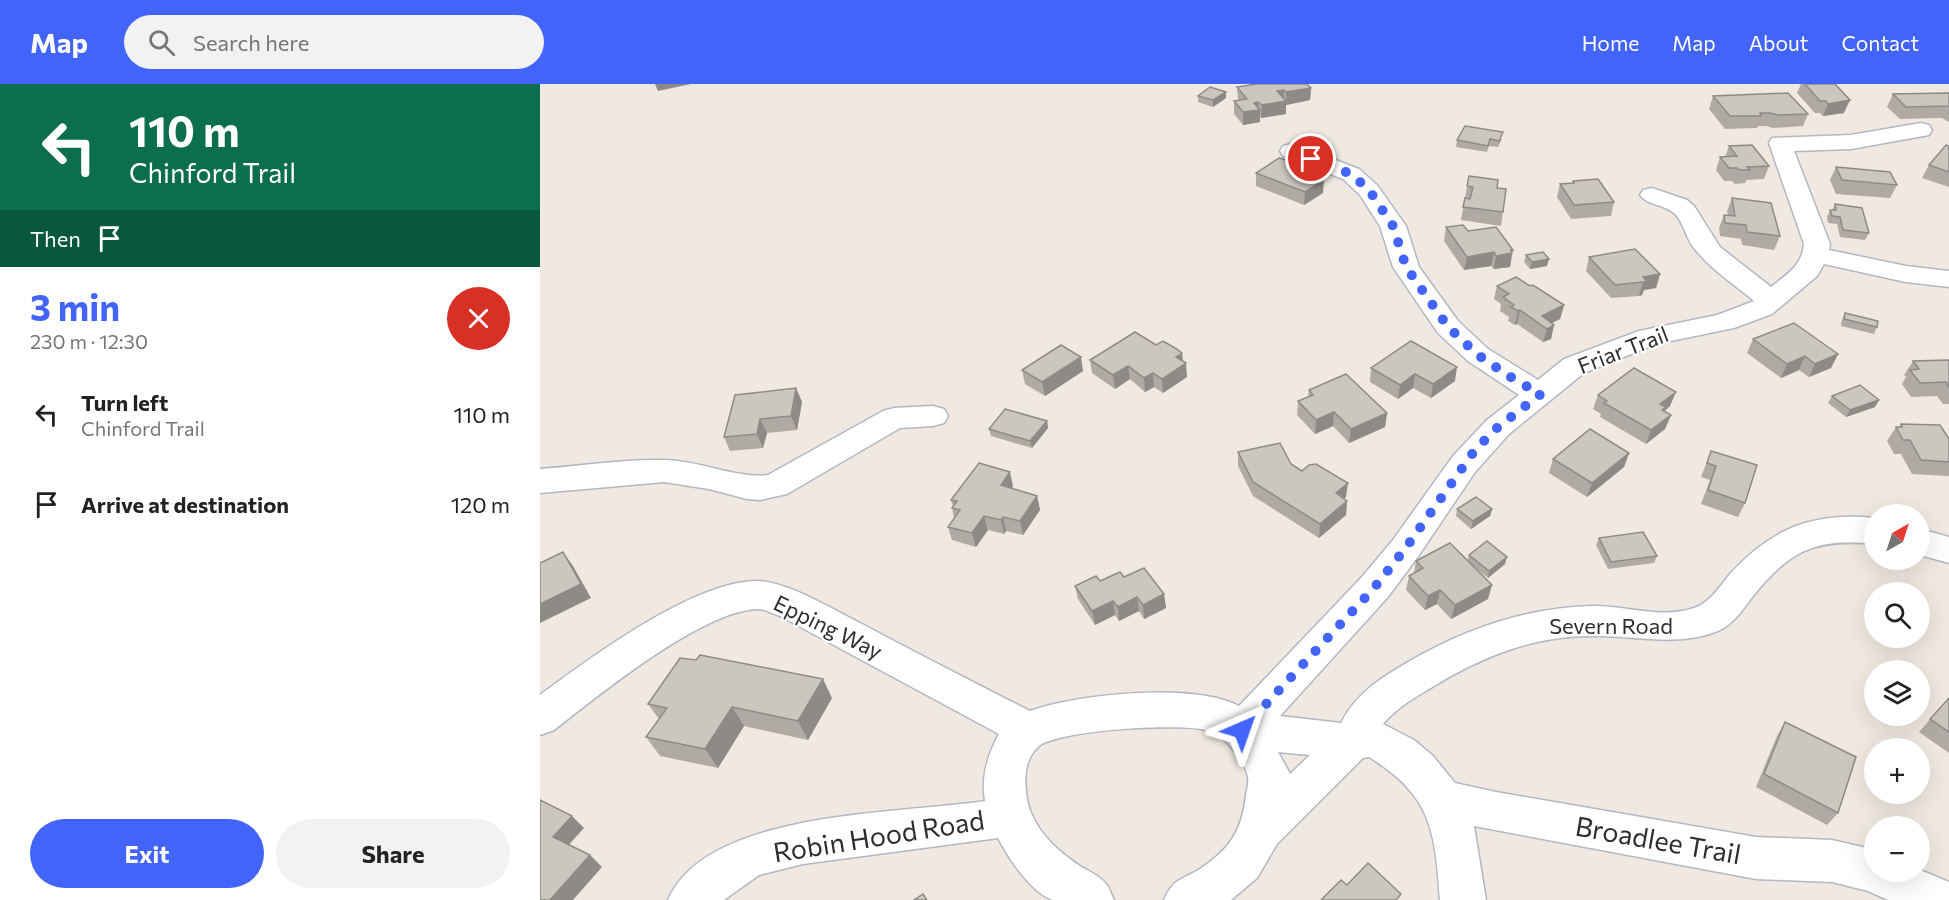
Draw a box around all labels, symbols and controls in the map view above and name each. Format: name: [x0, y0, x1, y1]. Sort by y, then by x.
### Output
search box: [124, 15, 544, 69]
text: Map: [30, 25, 88, 59]
icon: search: [145, 26, 178, 59]
text: Search here: [193, 29, 309, 56]
text: Home: [1582, 30, 1639, 55]
text: Map: [1672, 30, 1716, 55]
text: About: [1749, 30, 1808, 55]
text: Contact: [1841, 30, 1919, 55]
text: 110 m: [129, 104, 240, 156]
icon: left: [30, 108, 108, 186]
pin: [1285, 133, 1336, 184]
icon: arrive: [1294, 142, 1327, 175]
text: Chinford Trail: [129, 156, 296, 189]
icon: arrive: [93, 222, 126, 255]
text: Then: [30, 225, 81, 252]
text: 3 min: [30, 284, 120, 328]
button: close: [447, 287, 510, 350]
street label: Friar Trail: [1574, 320, 1672, 379]
text: 230 m · 12:30: [30, 329, 148, 353]
text: Turn left: [81, 389, 168, 416]
icon: left: [30, 398, 63, 431]
text: 110 m: [453, 401, 510, 428]
text: Chinford Trail: [81, 416, 205, 440]
icon: arrive: [30, 488, 63, 521]
text: Arrive at destination: [81, 491, 289, 518]
text: 120 m: [451, 491, 510, 518]
north arrow: [1864, 504, 1930, 570]
map controls: [1864, 504, 1930, 882]
button: search: [1864, 582, 1930, 648]
street label: Epping Way: [770, 589, 887, 664]
street label: Severn Road: [1549, 612, 1673, 639]
button: layers: [1864, 660, 1930, 726]
position arrow: [1210, 698, 1274, 762]
button: +: [1864, 738, 1930, 804]
street label: Robin Hood Road: [771, 803, 987, 868]
street label: Broadlee Trail: [1573, 809, 1744, 870]
button: −: [1864, 816, 1930, 882]
button: Exit: [30, 819, 264, 888]
button: Share: [276, 819, 510, 888]

